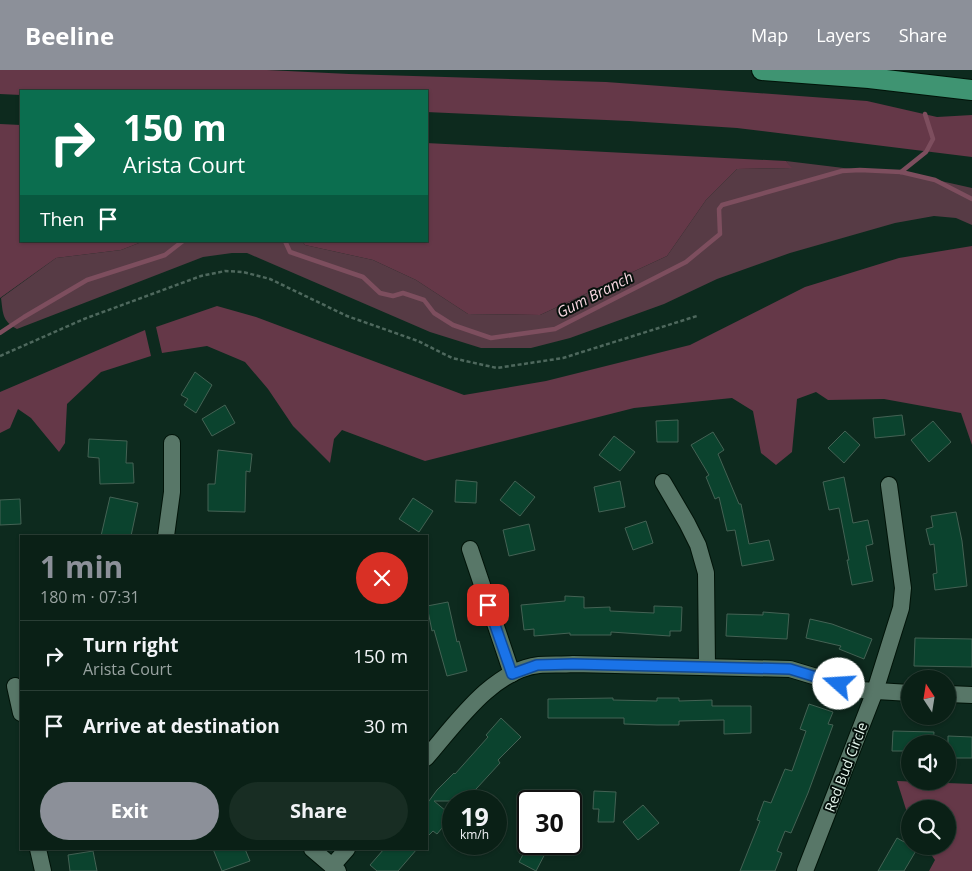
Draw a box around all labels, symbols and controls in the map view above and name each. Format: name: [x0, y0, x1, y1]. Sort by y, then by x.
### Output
text: Beeline: [25, 19, 114, 52]
text: Map: [751, 23, 788, 47]
text: Layers: [816, 23, 871, 47]
text: Share: [899, 23, 947, 47]
text: 150 m: [123, 104, 227, 151]
icon: right: [40, 110, 105, 175]
text: Arista Court: [123, 149, 245, 179]
icon: arrive: [94, 205, 122, 233]
text: Then: [40, 206, 84, 232]
water label: Gum Branch: [553, 266, 636, 322]
text: 1 min: [40, 546, 123, 587]
button: close: [356, 552, 408, 604]
pin: [467, 584, 509, 626]
text: 180 m · 07:31: [40, 586, 140, 608]
icon: arrive: [474, 591, 502, 619]
text: Turn right: [83, 632, 178, 658]
icon: right: [40, 642, 68, 670]
text: 150 m: [353, 643, 408, 669]
position arrow: [812, 657, 864, 709]
text: Arista Court: [83, 658, 172, 680]
north arrow: [901, 670, 956, 725]
map controls: [901, 670, 956, 855]
icon: arrive: [40, 712, 68, 740]
text: Arrive at destination: [83, 713, 280, 739]
text: 30 m: [364, 713, 408, 739]
street label: Red Bud Circle: [820, 719, 871, 814]
button: sound: [901, 735, 956, 790]
button: Exit: [40, 782, 219, 840]
button: Share: [229, 782, 408, 840]
speed limit sign: 30: [517, 790, 582, 855]
text: 19: [460, 799, 489, 833]
button: search: [901, 800, 956, 855]
text: km/h: [460, 826, 489, 843]

